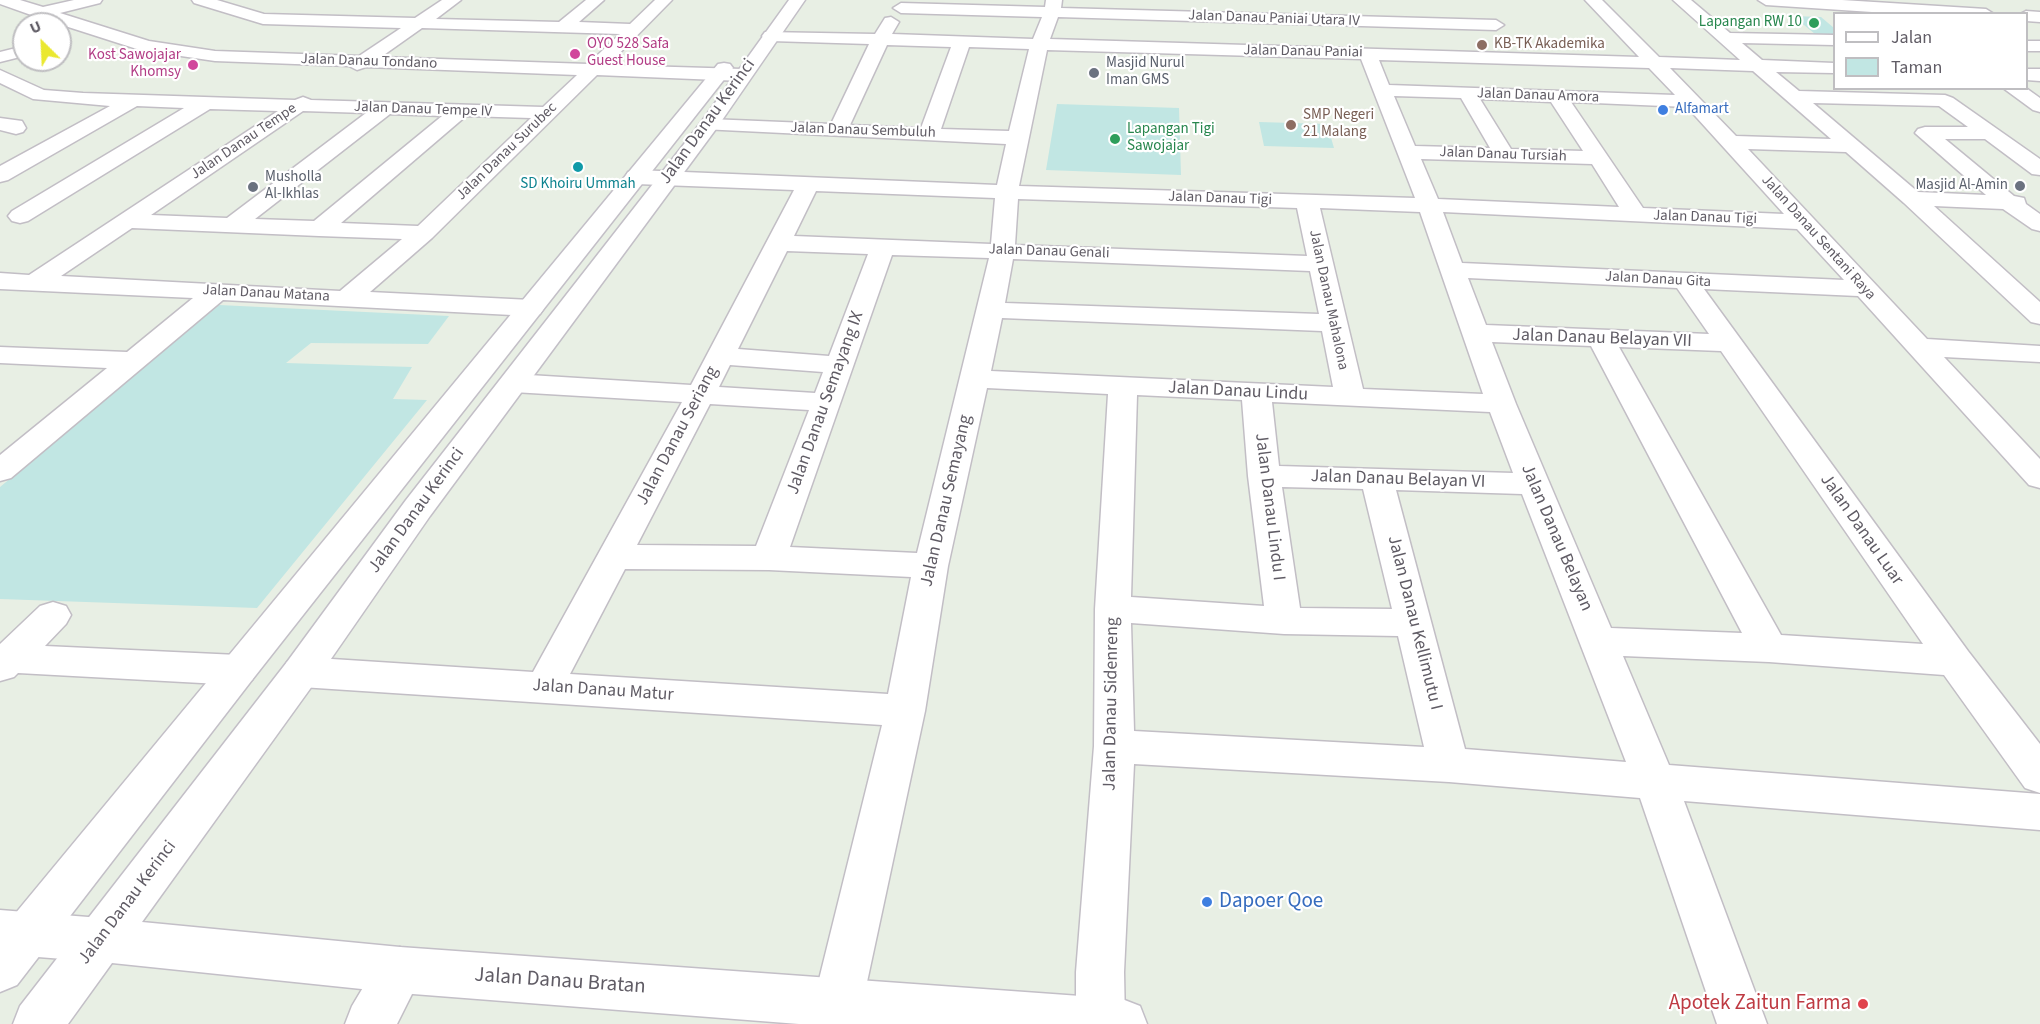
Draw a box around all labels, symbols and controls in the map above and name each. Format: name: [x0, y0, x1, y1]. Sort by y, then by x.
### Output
street label: Jalan Danau Paniai Utara IV: [1188, 7, 1360, 31]
north arrow: [12, 12, 72, 72]
legend: [1833, 12, 2028, 90]
place label: Lapangan RW 10: [1699, 14, 1802, 32]
text: U: [26, 15, 45, 40]
marker: Lapangan RW 10: [1807, 16, 1821, 30]
text: Jalan: [1891, 25, 1932, 50]
place label: OYO 528 Safa Guest House: [587, 36, 669, 71]
place label: KB-TK Akademika: [1494, 36, 1605, 54]
marker: KB-TK Akademika: [1475, 38, 1489, 52]
street label: Jalan Danau Paniai: [1243, 42, 1363, 62]
place label: Kost Sawojajar Khomsy: [88, 47, 181, 82]
marker: OYO 528 Safa Guest House: [568, 47, 582, 61]
street label: Jalan Danau Tondano: [300, 51, 438, 73]
street label: Jalan Danau Kerinci: [655, 55, 761, 189]
place label: Masjid Nurul Iman GMS: [1106, 55, 1185, 90]
text: Taman: [1891, 55, 1942, 80]
marker: Kost Sawojajar Khomsy: [186, 58, 200, 72]
marker: Masjid Nurul Iman GMS: [1087, 66, 1101, 80]
street label: Jalan Danau Amora: [1477, 85, 1599, 107]
street label: Jalan Danau Tempe IV: [354, 99, 492, 121]
street label: Jalan Danau Surubec: [453, 99, 561, 205]
street label: Jalan Danau Tempe: [188, 100, 300, 184]
place label: Alfamart: [1675, 101, 1729, 119]
marker: Alfamart: [1656, 103, 1670, 117]
place label: SMP Negeri 21 Malang: [1303, 107, 1374, 142]
marker: SMP Negeri 21 Malang: [1284, 118, 1298, 132]
street label: Jalan Danau Sembuluh: [790, 119, 936, 143]
place label: Lapangan Tigi Sawojajar: [1127, 121, 1215, 156]
marker: Lapangan Tigi Sawojajar: [1108, 132, 1122, 146]
street label: Jalan Danau Tursiah: [1439, 144, 1567, 166]
marker: SD Khoiru Ummah: [571, 160, 585, 174]
place label: Musholla Al-Ikhlas: [265, 169, 322, 204]
street label: Jalan Danau Sentani Raya: [1757, 172, 1879, 304]
place label: SD Khoiru Ummah: [520, 176, 636, 194]
place label: Masjid Al-Amin: [1915, 177, 2008, 195]
marker: Masjid Al-Amin: [2013, 179, 2027, 193]
marker: Musholla Al-Ikhlas: [246, 180, 260, 194]
street label: Jalan Danau Tigi: [1168, 188, 1272, 210]
street label: Jalan Danau Tigi: [1653, 207, 1757, 229]
street label: Jalan Danau Mahalona: [1304, 228, 1352, 372]
street label: Jalan Danau Genali: [988, 241, 1110, 263]
street label: Jalan Danau Gita: [1604, 268, 1712, 292]
street label: Jalan Danau Matana: [202, 282, 330, 306]
street label: Jalan Danau Semayang IX: [783, 308, 869, 498]
street label: Jalan Danau Belayan VII: [1512, 325, 1692, 353]
street label: Jalan Danau Seriang: [632, 363, 724, 509]
street label: Jalan Danau Lindu: [1168, 378, 1308, 406]
street label: Jalan Danau Semayang: [917, 413, 977, 589]
street label: Jalan Danau Lindu I: [1249, 432, 1289, 582]
street label: Jalan Danau Kerinci: [364, 444, 470, 578]
street label: Jalan Danau Belayan: [1515, 461, 1597, 615]
street label: Jalan Danau Belayan VI: [1310, 466, 1486, 494]
street label: Jalan Danau Luar: [1815, 470, 1907, 590]
street label: Jalan Danau Kellimutu I: [1382, 534, 1446, 712]
street label: Jalan Danau Sidenreng: [1100, 617, 1124, 791]
street label: Jalan Danau Matur: [532, 675, 674, 707]
street label: Jalan Danau Kerinci: [74, 837, 182, 969]
place label: Dapoer Qoe: [1219, 889, 1323, 915]
marker: Dapoer Qoe: [1200, 895, 1214, 909]
street label: Jalan Danau Bratan: [474, 963, 646, 1001]
place label: Apotek Zaitun Farma: [1669, 991, 1851, 1017]
marker: Apotek Zaitun Farma: [1856, 997, 1870, 1011]

